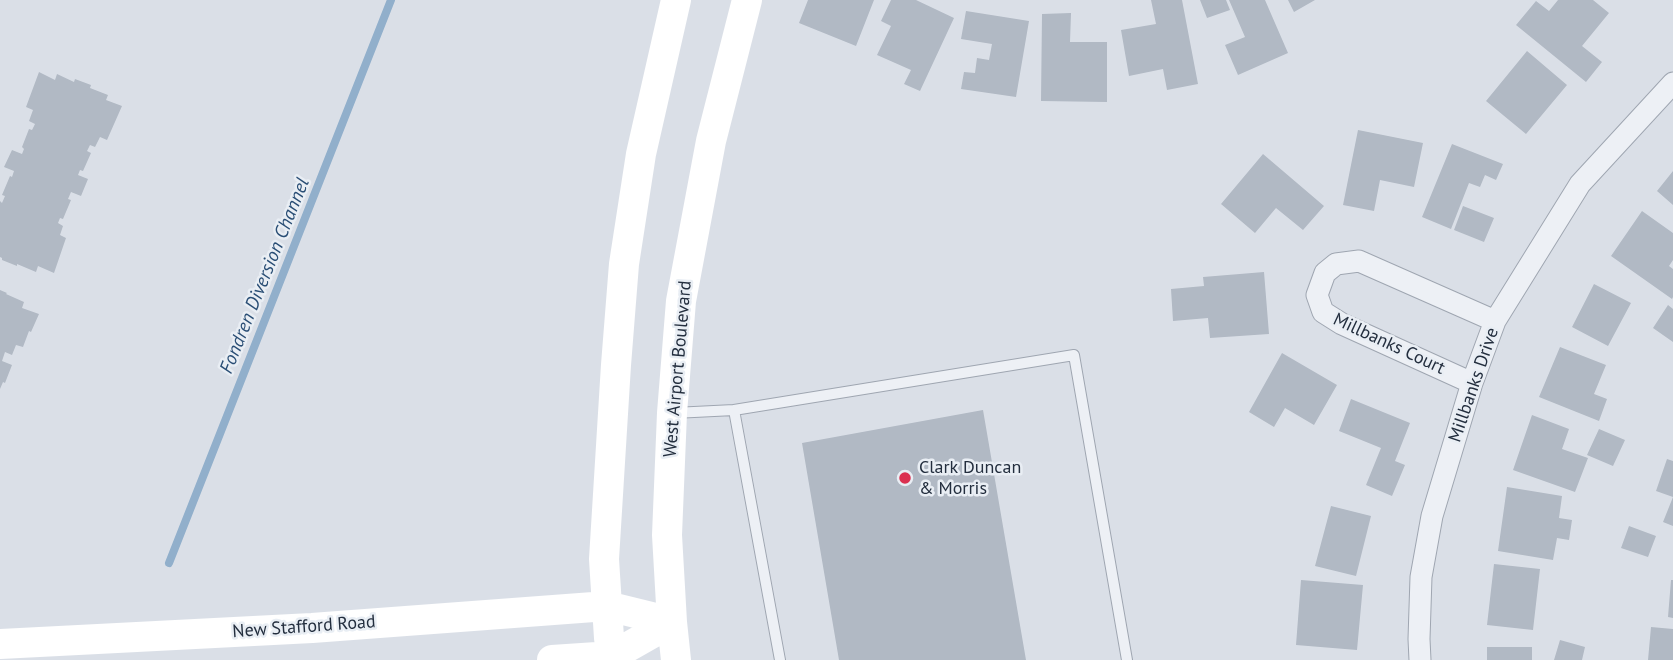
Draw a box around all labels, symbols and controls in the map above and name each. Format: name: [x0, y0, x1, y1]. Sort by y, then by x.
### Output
water label: Fondren Diversion Channel: [215, 175, 315, 377]
street label: West Airport Boulevard: [660, 280, 696, 458]
street label: Millbanks Court: [1330, 309, 1448, 379]
street label: Millbanks Drive: [1444, 325, 1504, 445]
place label: Clark Duncan & Morris: [919, 457, 1021, 500]
marker: Clark Duncan & Morris: [897, 470, 913, 486]
street label: New Stafford Road: [232, 611, 376, 643]

